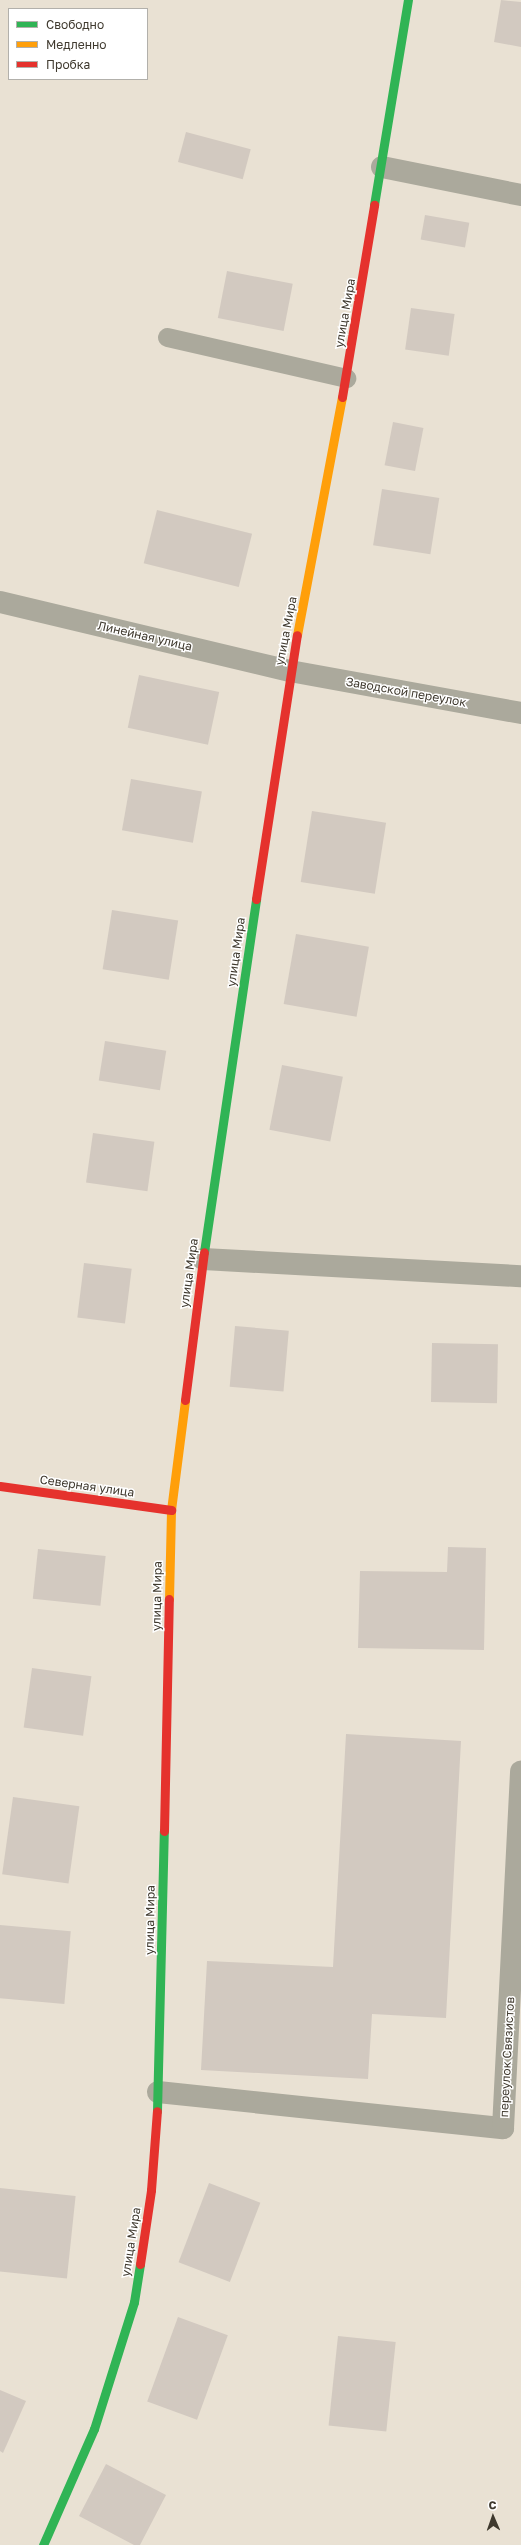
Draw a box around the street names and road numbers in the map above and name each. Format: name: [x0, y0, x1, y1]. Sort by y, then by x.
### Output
street label: улица Мира: [332, 277, 358, 349]
street label: улица Мира: [272, 595, 300, 667]
street label: Линейная улица: [96, 618, 194, 654]
street label: Заводской переулок: [345, 674, 467, 710]
street label: улица Мира: [224, 916, 248, 988]
street label: улица Мира: [177, 1237, 201, 1309]
street label: Северная улица: [39, 1472, 135, 1500]
street label: улица Мира: [149, 1561, 165, 1631]
street label: улица Мира: [142, 1885, 158, 1955]
street label: переулок Связистов: [497, 1996, 517, 2118]
street label: улица Мира: [118, 2206, 144, 2278]

